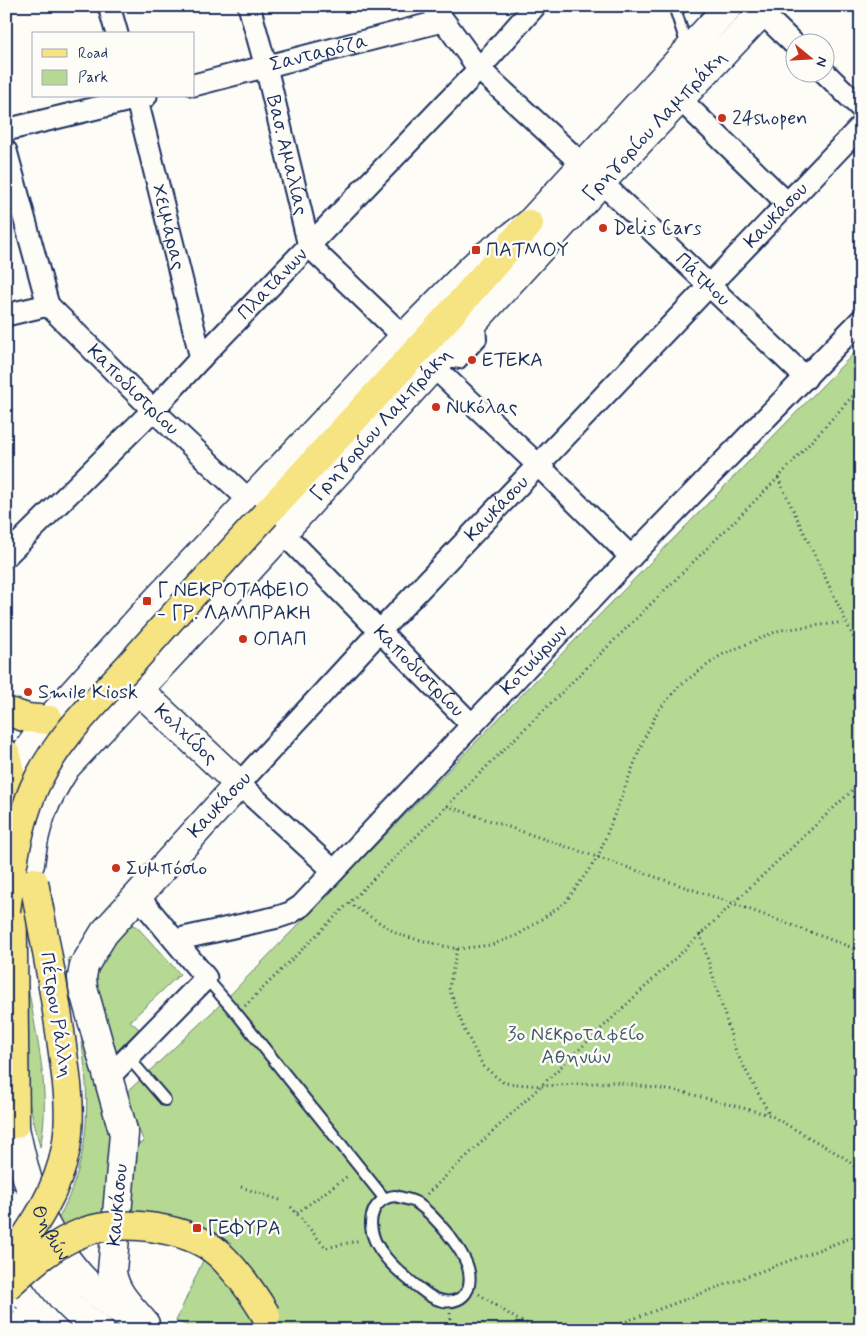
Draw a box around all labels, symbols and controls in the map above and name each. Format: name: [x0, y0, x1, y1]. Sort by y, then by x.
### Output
street label: Σανταρόζα: [267, 27, 371, 78]
legend: [32, 32, 195, 98]
north arrow: [784, 32, 834, 82]
text: Road: [78, 44, 108, 64]
street label: Γρηγορίου Λαμπράκη: [576, 44, 733, 207]
text: N: [811, 54, 831, 69]
text: Park: [78, 68, 108, 88]
street label: Βασ. Αμαλίας: [260, 92, 315, 218]
place label: 24shopen: [732, 105, 808, 132]
marker: 24shopen: [716, 112, 728, 124]
street label: Καυκάσου: [738, 176, 814, 255]
street label: Χειμάρας: [145, 181, 192, 273]
place label: Delis Cars: [613, 215, 702, 242]
marker: Delis Cars: [597, 222, 609, 234]
place label: ΠΑΤΜΟΥ: [486, 237, 569, 264]
street label: Πλατάνων: [231, 241, 314, 326]
marker: ΠΑΤΜΟΥ: [470, 244, 482, 256]
street label: Πάτμου: [669, 246, 737, 312]
street label: Καποδιστρίου: [81, 338, 185, 441]
street label: Γρηγορίου Λαμπράκη: [304, 342, 458, 507]
place label: ΕΤΕΚΑ: [482, 347, 543, 374]
marker: ΕΤΕΚΑ: [466, 354, 478, 366]
place label: Νικόλας: [446, 394, 518, 421]
marker: Νικόλας: [430, 401, 442, 413]
street label: Καυκάσου: [458, 469, 535, 548]
place label: Γ ΝΕΚΡΟΤΑΦΕΙΟ - ΓΡ. ΛΑΜΠΡΑΚΗ: [157, 577, 311, 627]
marker: Γ ΝΕΚΡΟΤΑΦΕΙΟ - ΓΡ. ΛΑΜΠΡΑΚΗ: [141, 595, 153, 607]
street label: Κοτυώρων: [494, 618, 574, 701]
street label: Καποδιστρίου: [367, 619, 471, 723]
place label: ΟΠΑΠ: [253, 626, 307, 653]
marker: ΟΠΑΠ: [237, 633, 249, 645]
place label: Smile Kiosk: [38, 679, 138, 706]
marker: Smile Kiosk: [22, 686, 34, 698]
street label: Κολχίδος: [148, 697, 224, 771]
street label: Καυκάσου: [182, 766, 258, 844]
place label: Συμπόσιο: [126, 855, 207, 882]
marker: Συμπόσιο: [110, 862, 122, 874]
street label: Πέτρου Ράλλη: [33, 950, 79, 1080]
park label: 3ο Νεκροταφείο Αθηνών: [507, 1021, 645, 1071]
street label: Καυκάσου: [101, 1163, 135, 1247]
street label: Θηβών: [24, 1201, 77, 1267]
place label: ΓΕΦΥΡΑ: [207, 1215, 281, 1242]
marker: ΓΕΦΥΡΑ: [191, 1222, 203, 1234]

